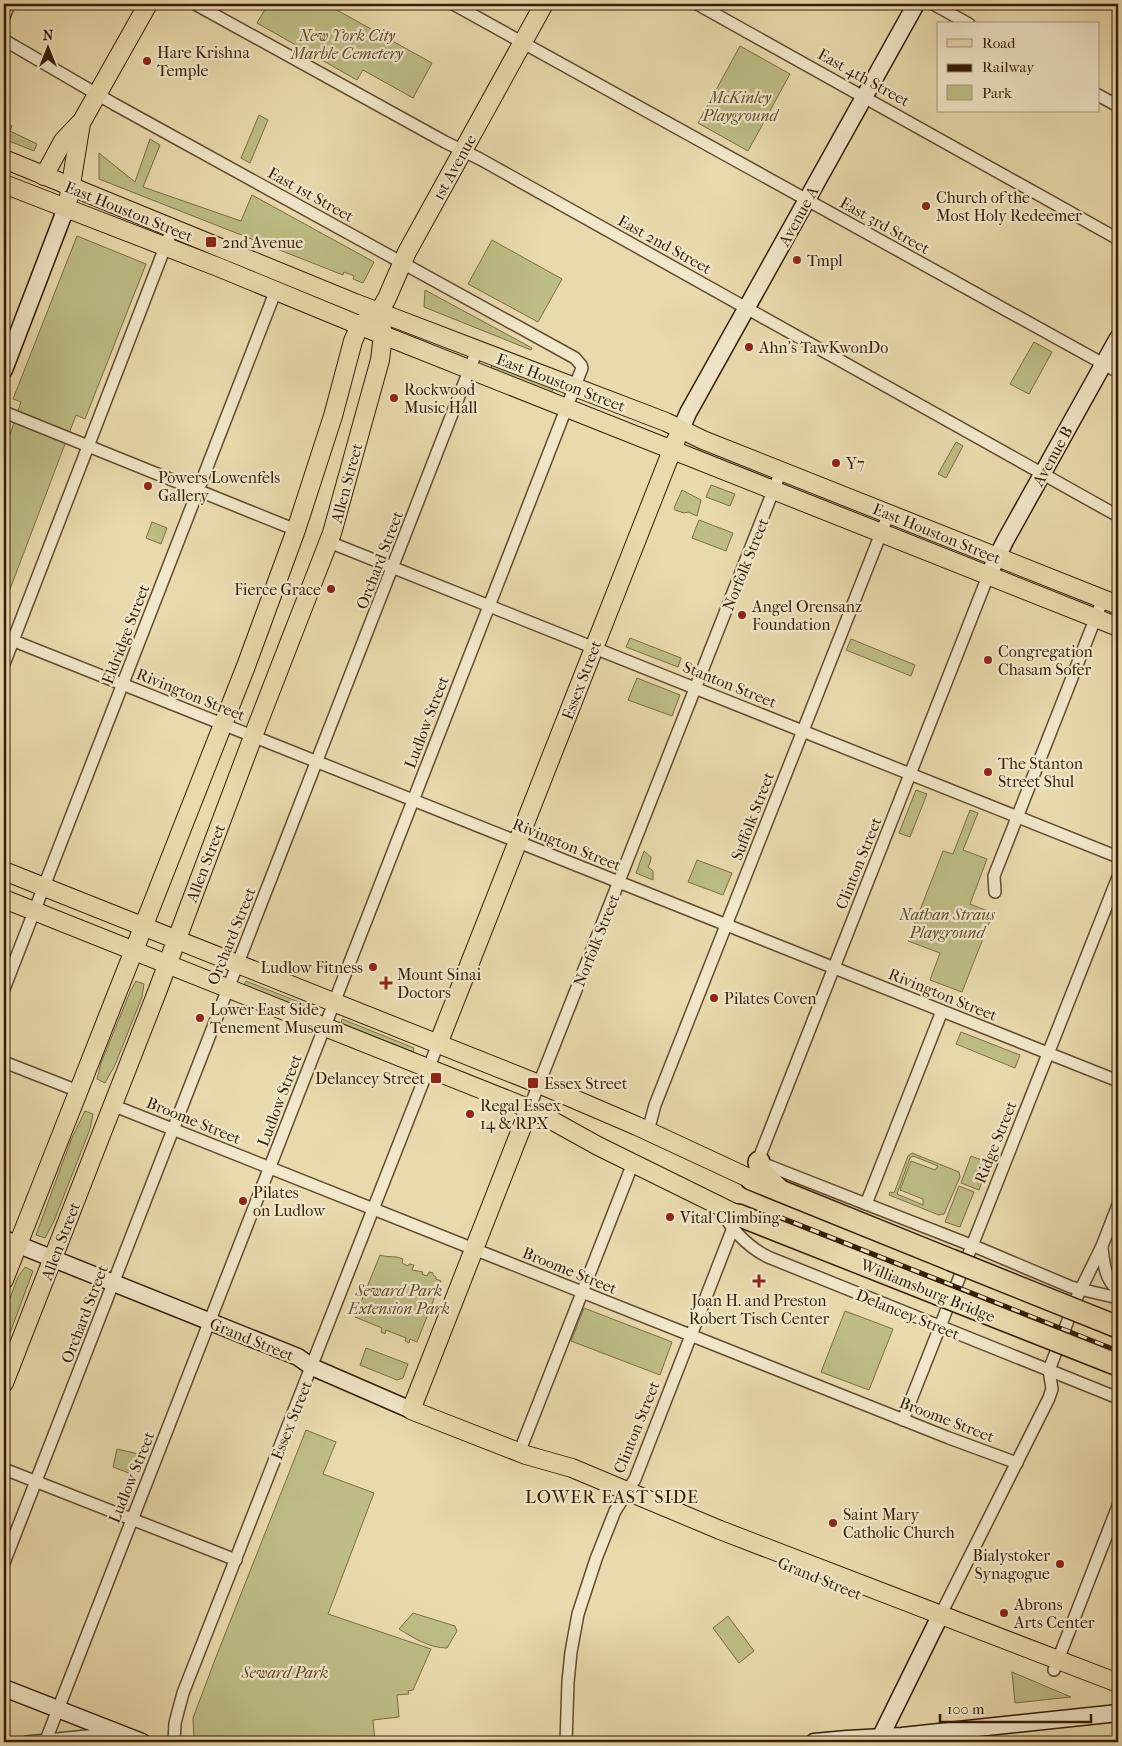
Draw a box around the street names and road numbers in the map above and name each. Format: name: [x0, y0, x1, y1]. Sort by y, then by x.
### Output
street label: East 4th Street: [815, 44, 913, 111]
street label: 1st Avenue: [429, 131, 480, 204]
street label: East 1st Street: [265, 163, 357, 226]
street label: East Houston Street: [62, 177, 196, 246]
street label: Avenue A: [774, 182, 823, 250]
street label: East 3rd Street: [837, 193, 933, 258]
street label: East 2nd Street: [615, 211, 715, 278]
street label: East Houston Street: [494, 349, 628, 416]
street label: Avenue B: [1028, 423, 1077, 490]
street label: Allen Street: [326, 441, 366, 526]
street label: East Houston Street: [870, 499, 1004, 568]
street label: Orchard Street: [352, 508, 407, 612]
street label: Norfolk Street: [718, 515, 773, 613]
street label: Eldridge Street: [98, 581, 153, 687]
street label: Essex Street: [558, 638, 605, 723]
street label: Stanton Street: [680, 657, 780, 712]
street label: Rivington Street: [134, 664, 248, 725]
street label: Ludlow Street: [400, 673, 453, 771]
street label: Suffolk Street: [727, 769, 778, 863]
street label: Rivington Street: [510, 814, 624, 875]
street label: Clinton Street: [831, 814, 886, 912]
street label: Allen Street: [182, 821, 229, 906]
street label: Orchard Street: [203, 884, 260, 988]
street label: Norfolk Street: [569, 891, 624, 989]
street label: Rivington Street: [886, 964, 1000, 1025]
street label: Ludlow Street: [253, 1051, 306, 1149]
street label: Broome Street: [144, 1093, 244, 1148]
street label: Ridge Street: [970, 1098, 1021, 1186]
street label: Allen Street: [37, 1199, 84, 1284]
street label: Broome Street: [520, 1243, 620, 1298]
street label: Williamsburg Bridge: [857, 1254, 998, 1326]
street label: Orchard Street: [57, 1262, 112, 1366]
street label: Delancey Street: [853, 1285, 963, 1344]
street label: Grand Street: [207, 1314, 297, 1365]
street label: Essex Street: [267, 1378, 316, 1462]
street label: Clinton Street: [609, 1378, 664, 1476]
street label: Broome Street: [897, 1393, 997, 1446]
street label: Ludlow Street: [104, 1428, 159, 1526]
street label: Grand Street: [775, 1553, 865, 1604]

